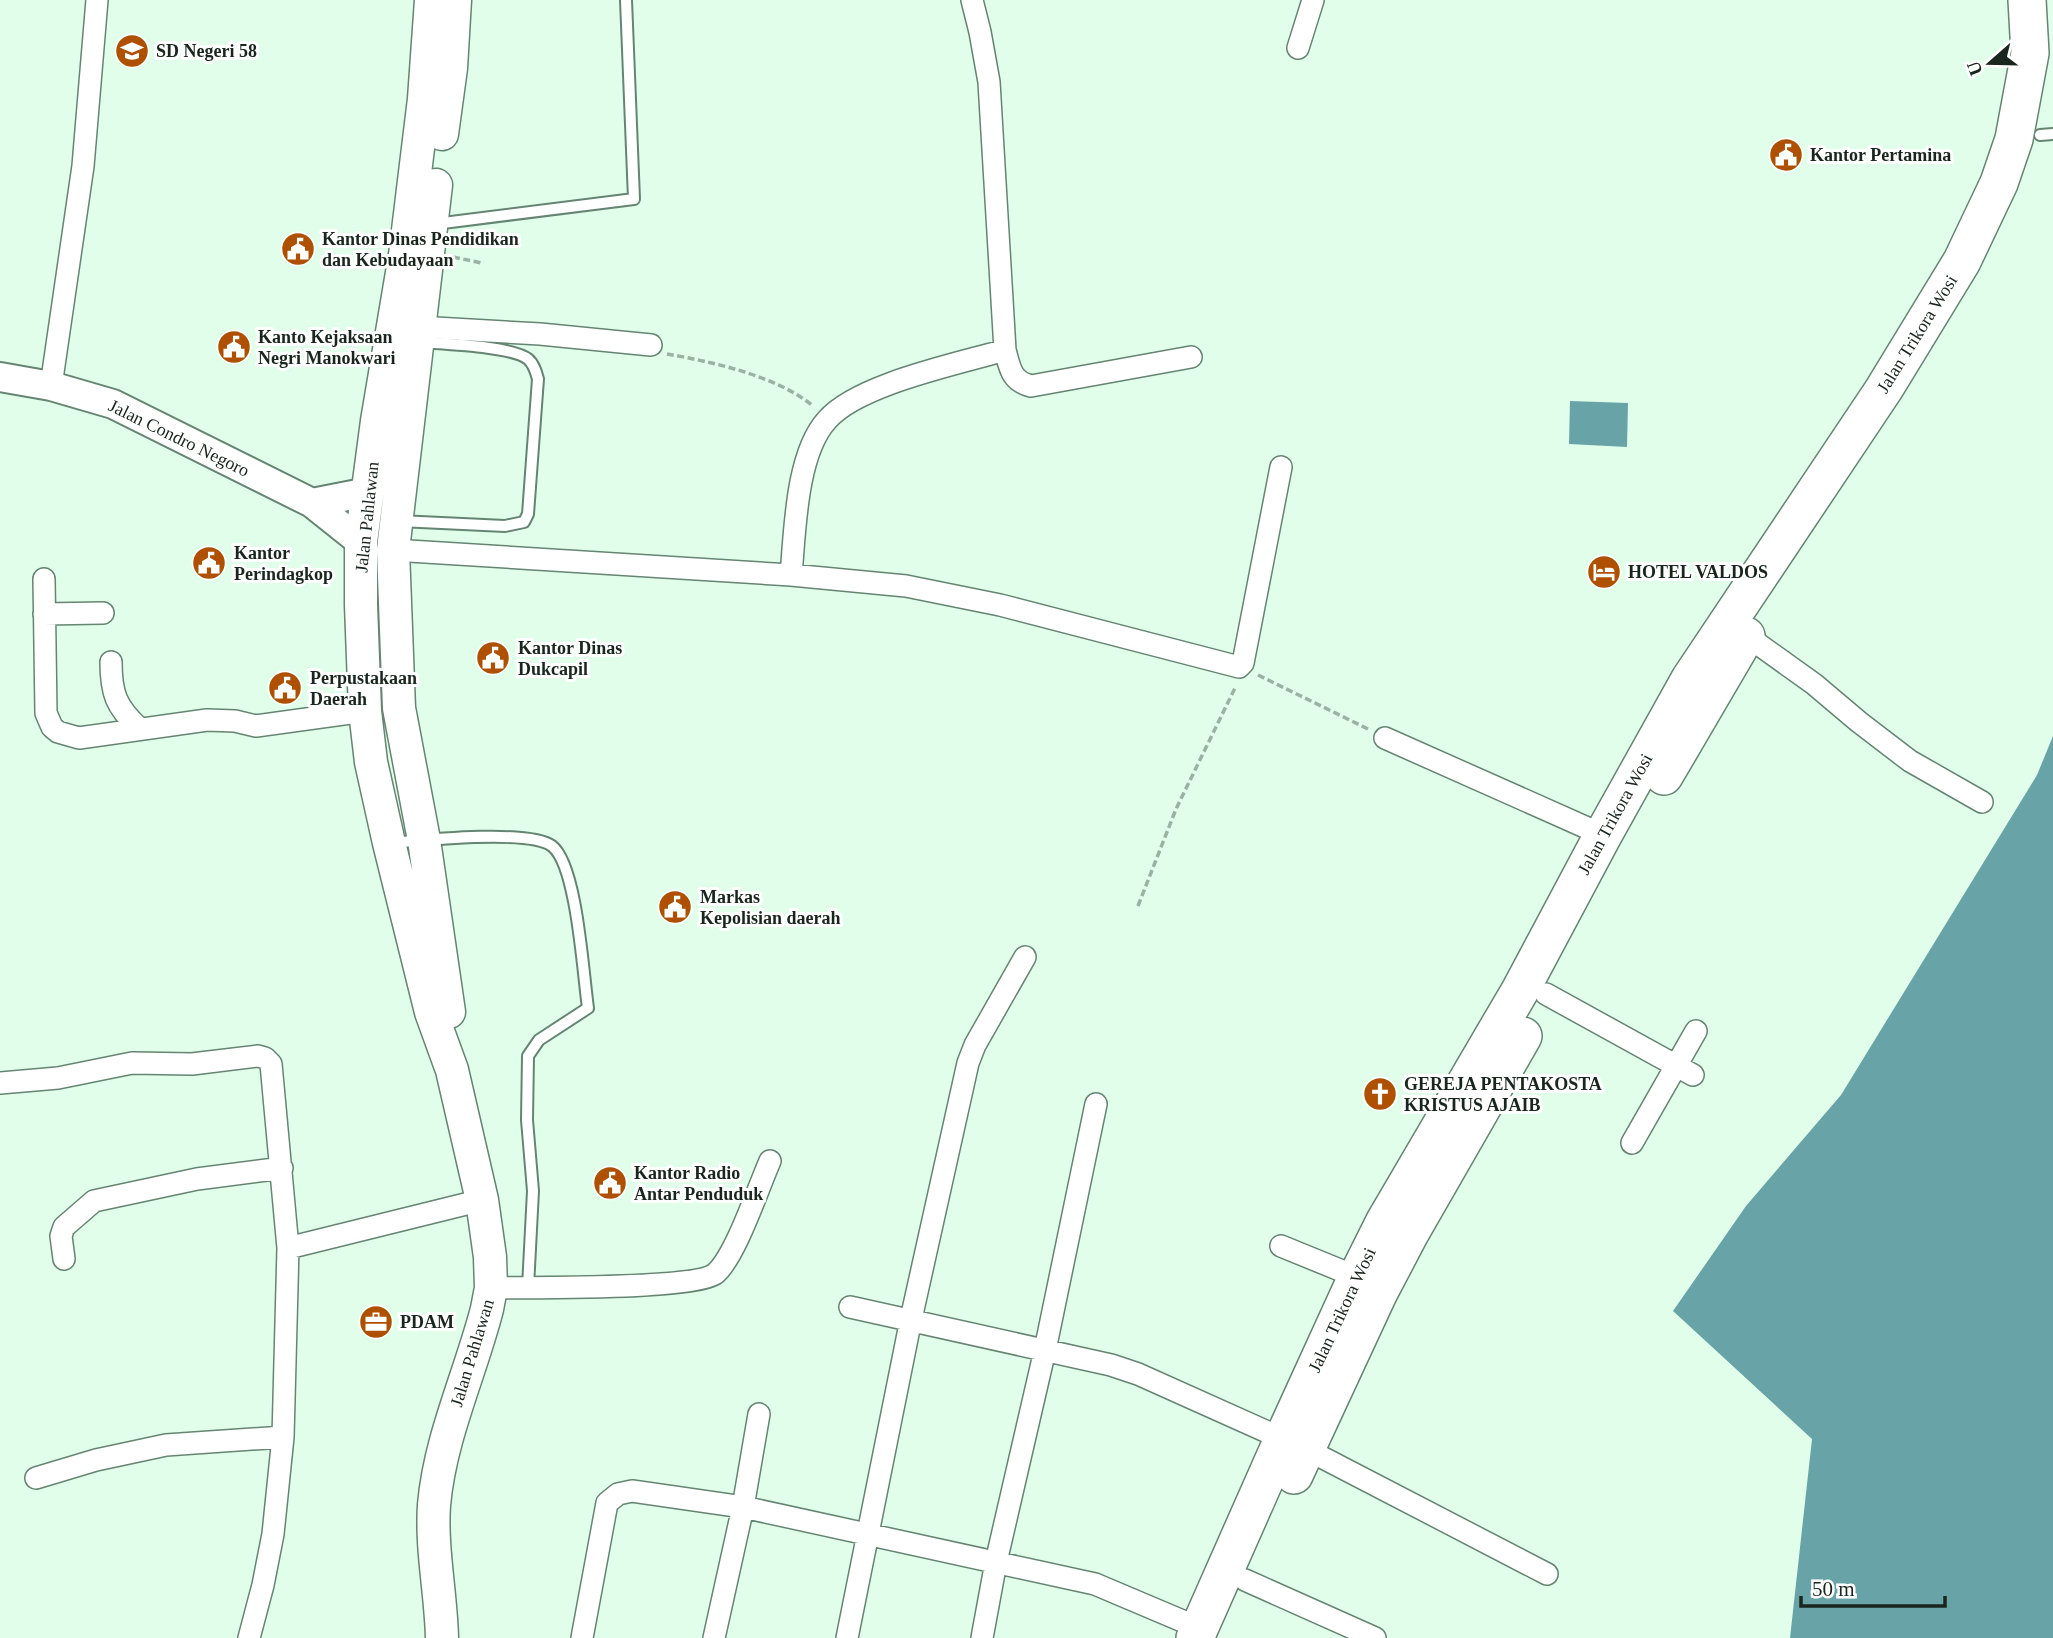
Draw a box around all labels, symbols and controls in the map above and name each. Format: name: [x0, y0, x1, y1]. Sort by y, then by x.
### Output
north arrow: [1955, 28, 2025, 98]
school or university icon: SD Negeri 58: [113, 32, 151, 70]
place label: SD Negeri 58: [156, 41, 257, 61]
text: U: [1962, 58, 1987, 79]
public building icon: Kantor Pertamina: [1767, 136, 1805, 174]
place label: Kantor Pertamina: [1810, 145, 1951, 165]
place label: Kantor Dinas Pendidikan dan Kebudayaan: [322, 229, 519, 270]
public building icon: Kantor Dinas Pendidikan dan Kebudayaan: [279, 230, 317, 268]
street label: Jalan Trikora Wosi: [1873, 271, 1961, 397]
place label: Kanto Kejaksaan Negri Manokwari: [258, 327, 395, 368]
public building icon: Kanto Kejaksaan Negri Manokwari: [215, 328, 253, 366]
street label: Jalan Condro Negoro: [105, 395, 253, 481]
street label: Jalan Pahlawan: [351, 461, 383, 573]
place label: Kantor Perindagkop: [234, 543, 333, 584]
public building icon: Kantor Perindagkop: [190, 544, 228, 582]
hotel icon: HOTEL VALDOS: [1585, 553, 1623, 591]
place label: HOTEL VALDOS: [1628, 562, 1768, 582]
place label: Kantor Dinas Dukcapil: [518, 638, 622, 679]
public building icon: Kantor Dinas Dukcapil: [474, 639, 512, 677]
place label: Perpustakaan Daerah: [310, 668, 417, 709]
public building icon: Perpustakaan Daerah: [266, 669, 304, 707]
street label: Jalan Trikora Wosi: [1573, 750, 1657, 878]
place label: Markas Kepolisian daerah: [700, 887, 841, 928]
public building icon: Markas Kepolisian daerah: [656, 888, 694, 926]
place label: GEREJA PENTAKOSTA KRISTUS AJAIB: [1404, 1074, 1602, 1115]
church icon: GEREJA PENTAKOSTA KRISTUS AJAIB: [1361, 1075, 1399, 1113]
place label: Kantor Radio Antar Penduduk: [634, 1163, 763, 1204]
public building icon: Kantor Radio Antar Penduduk: [591, 1164, 629, 1202]
street label: Jalan Trikora Wosi: [1304, 1244, 1380, 1376]
street label: Jalan Pahlawan: [446, 1297, 498, 1409]
office icon: PDAM: [357, 1303, 395, 1341]
place label: PDAM: [400, 1312, 454, 1332]
scale bar: [1801, 1564, 1944, 1608]
text: 50 m: [1812, 1577, 1855, 1601]

